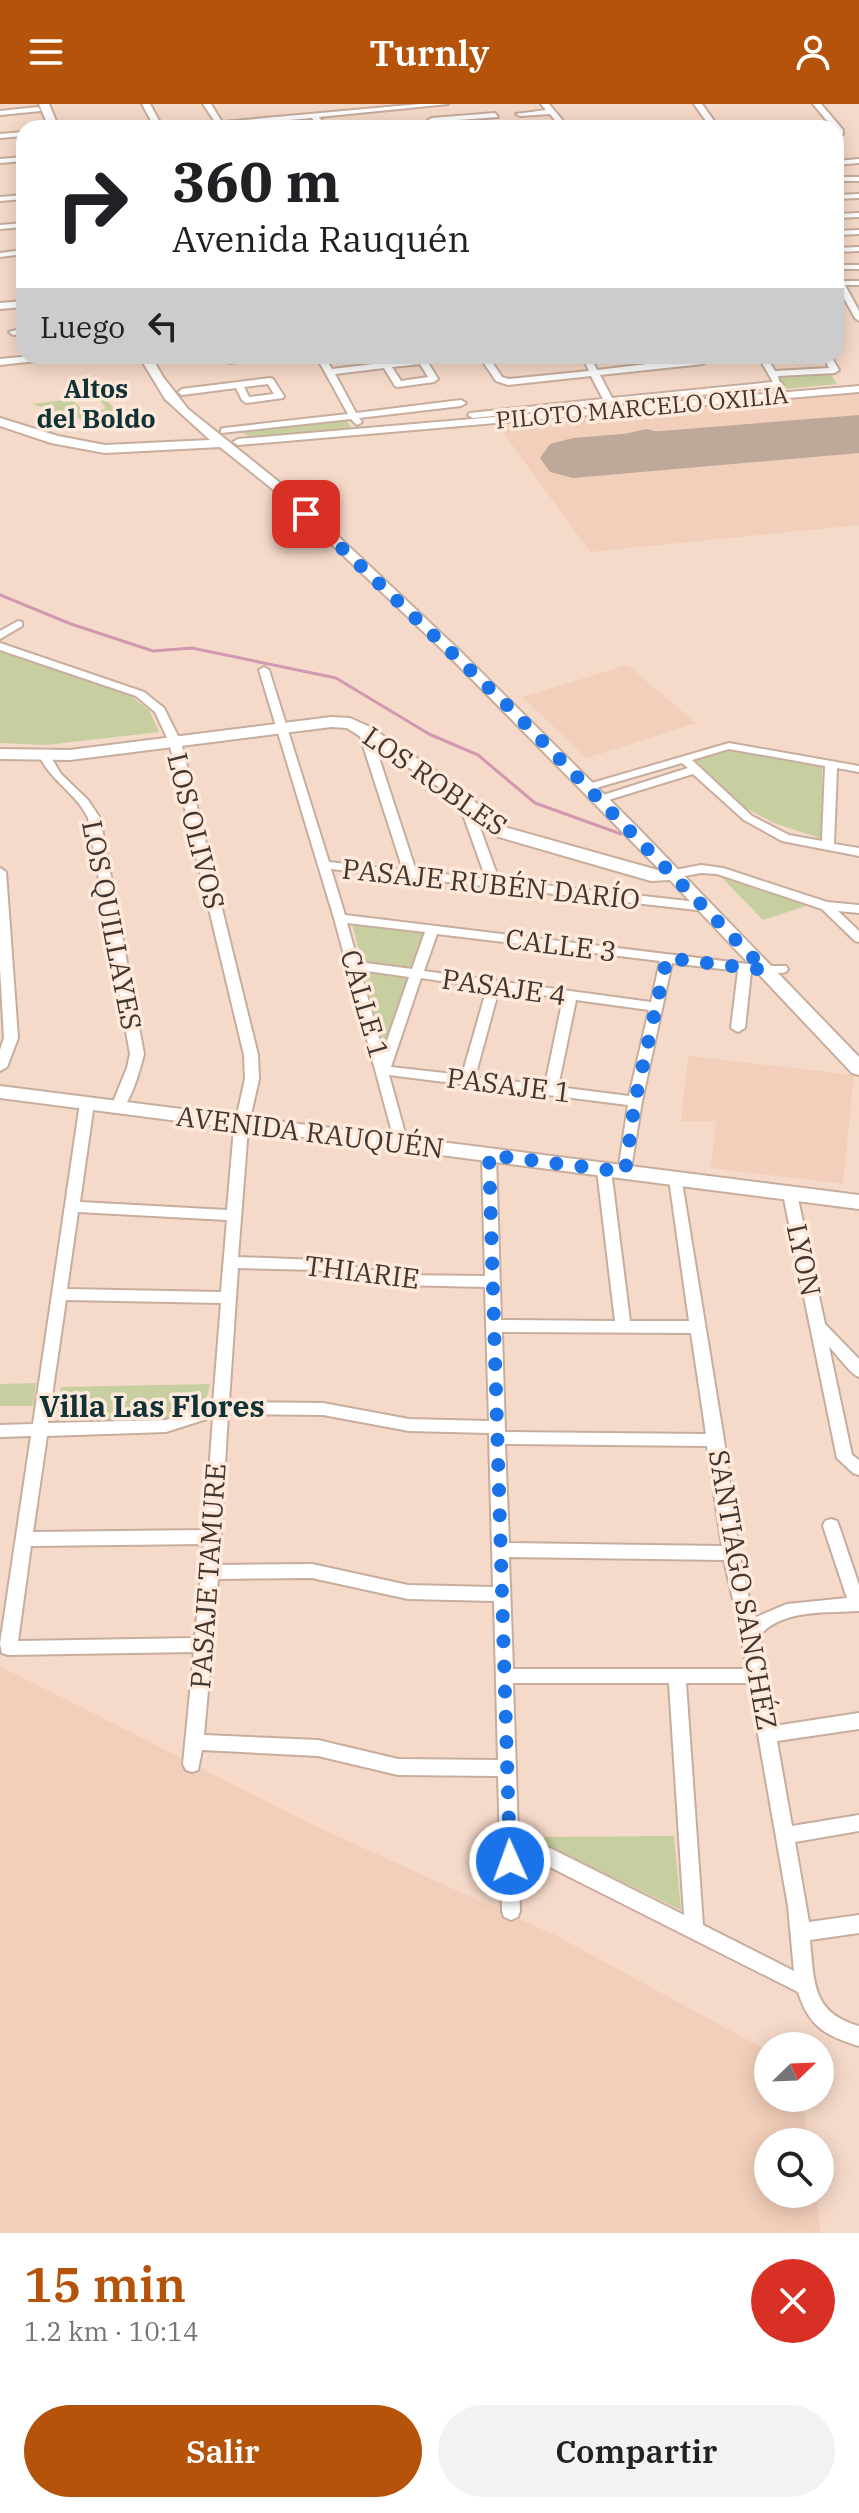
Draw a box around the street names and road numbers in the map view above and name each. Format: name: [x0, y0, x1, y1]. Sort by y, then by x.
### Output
street label: PILOTO MARCELO OXILIA: [494, 378, 790, 436]
street label: LOS ROBLES: [356, 717, 515, 844]
street label: LOS OLIVOS: [159, 749, 234, 913]
street label: LOS QUILLAYES: [74, 817, 151, 1033]
street label: PASAJE RUBÉN DARÍO: [340, 849, 642, 918]
street label: CALLE 3: [503, 919, 619, 970]
street label: CALLE 1: [332, 945, 399, 1063]
street label: PASAJE 4: [439, 959, 569, 1014]
street label: PASAJE 1: [445, 1059, 574, 1111]
street label: AVENIDA RAUQUÉN: [174, 1097, 446, 1166]
street label: LYON: [779, 1220, 830, 1300]
street label: THIARIE: [302, 1246, 422, 1297]
street label: SANTIAGO SANCHÉZ: [701, 1447, 786, 1733]
street label: PASAJE TAMURE: [181, 1462, 234, 1690]

